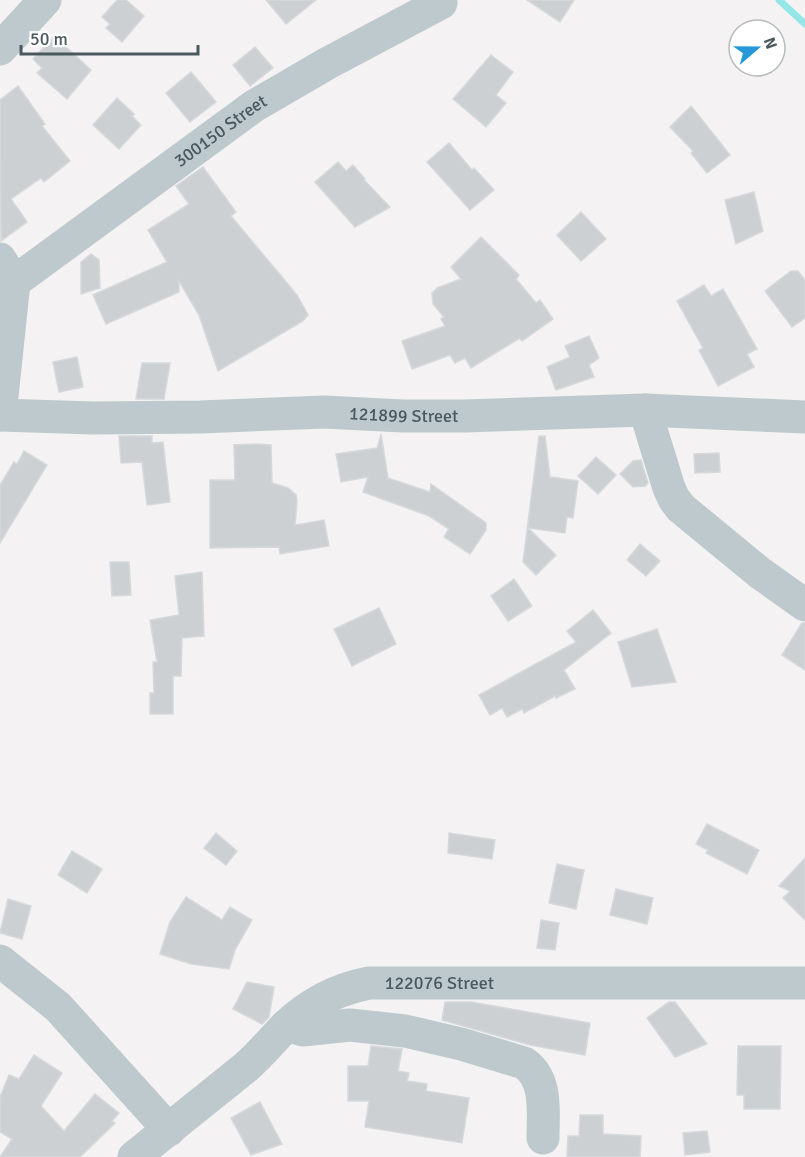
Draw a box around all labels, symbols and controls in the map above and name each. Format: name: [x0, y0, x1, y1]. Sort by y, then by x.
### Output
scale bar: [21, 18, 198, 56]
north arrow: [727, 18, 787, 78]
text: 50 m: [30, 28, 68, 50]
text: N: [759, 35, 781, 52]
street label: 300150 Street: [170, 90, 271, 172]
street label: 121899 Street: [349, 402, 458, 427]
street label: 122076 Street: [385, 972, 494, 994]

